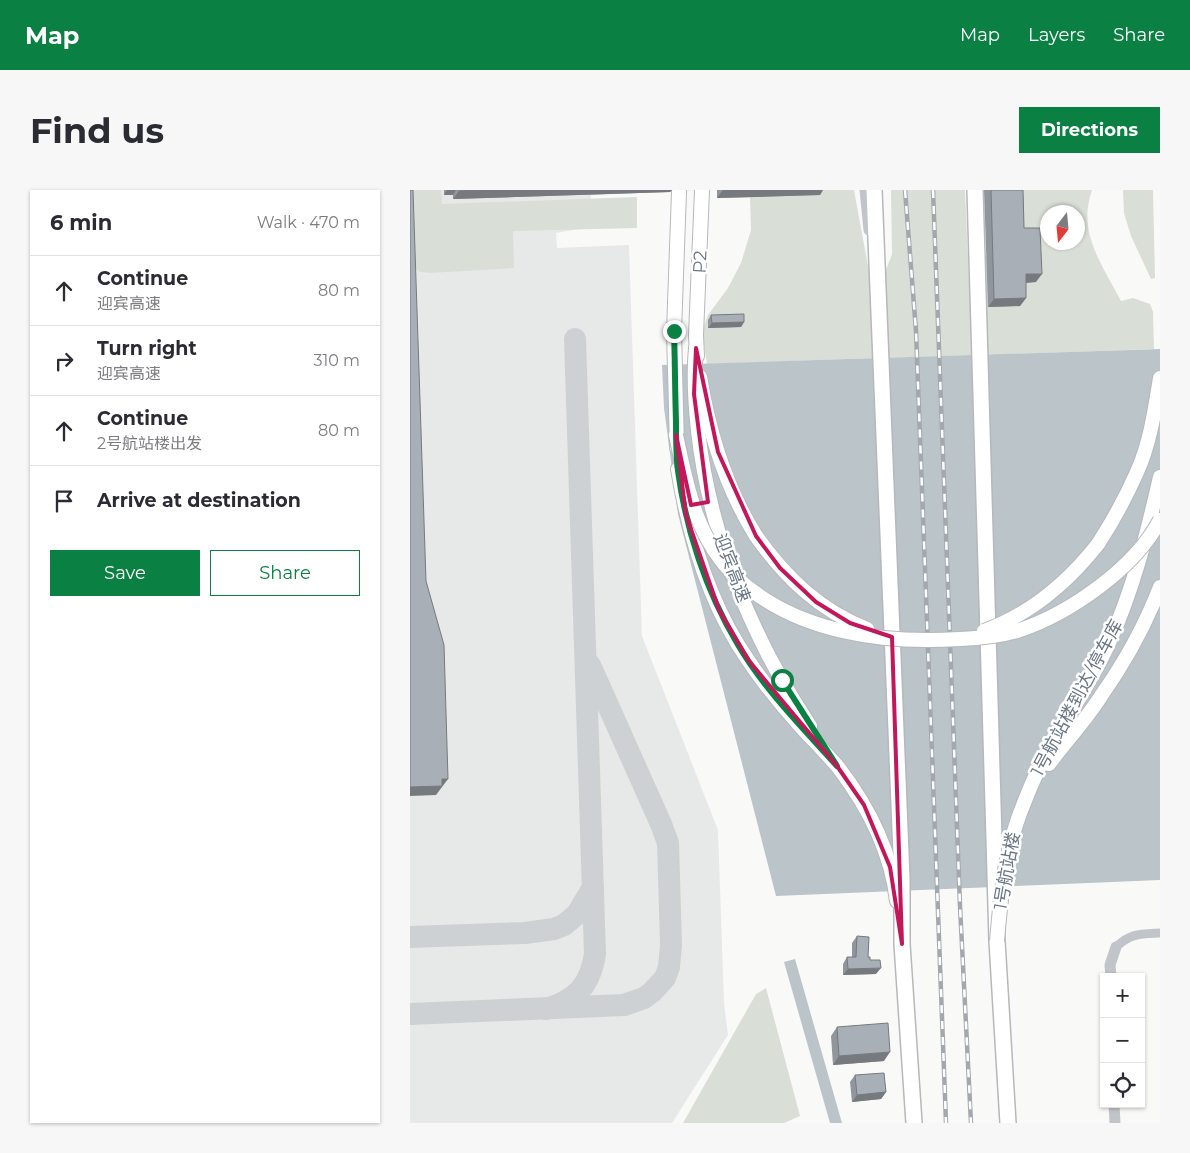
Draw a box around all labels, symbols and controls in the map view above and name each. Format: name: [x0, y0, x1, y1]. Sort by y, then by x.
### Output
text: Map: [25, 21, 79, 50]
text: Map: [960, 24, 1000, 46]
text: Layers: [1028, 24, 1085, 46]
text: Share: [1113, 24, 1165, 46]
button: Directions: [1019, 107, 1160, 153]
text: Find us: [30, 109, 164, 152]
north arrow: [1040, 205, 1085, 250]
text: 6 min: [50, 210, 112, 235]
text: Walk · 470 m: [257, 213, 360, 232]
street label: P2: [688, 250, 712, 274]
text: Continue: [97, 267, 188, 290]
icon: ahead: [50, 277, 78, 305]
text: 80 m: [318, 281, 360, 300]
text: 迎宾高速: [97, 294, 161, 313]
route end: [663, 320, 686, 343]
text: Turn right: [97, 337, 197, 360]
icon: right: [50, 347, 78, 375]
text: 310 m: [313, 351, 360, 370]
text: 迎宾高速: [97, 364, 161, 383]
text: Continue: [97, 407, 188, 430]
icon: ahead: [50, 417, 78, 445]
text: 80 m: [318, 421, 360, 440]
text: 2号航站楼出发: [97, 434, 202, 453]
icon: arrive: [50, 487, 78, 515]
text: Arrive at destination: [97, 489, 301, 512]
street label: 迎宾高速: [709, 530, 755, 606]
button: Save: [50, 550, 200, 596]
button: Share: [210, 550, 360, 596]
street label: 1号航站楼到达/停车库: [1026, 616, 1128, 780]
route start: [771, 669, 794, 692]
street label: 1号航站楼: [989, 830, 1025, 912]
map controls: [1100, 973, 1145, 1108]
button: +: [1100, 973, 1145, 1018]
button: −: [1100, 1018, 1145, 1063]
button: locate: [1100, 1063, 1145, 1108]

